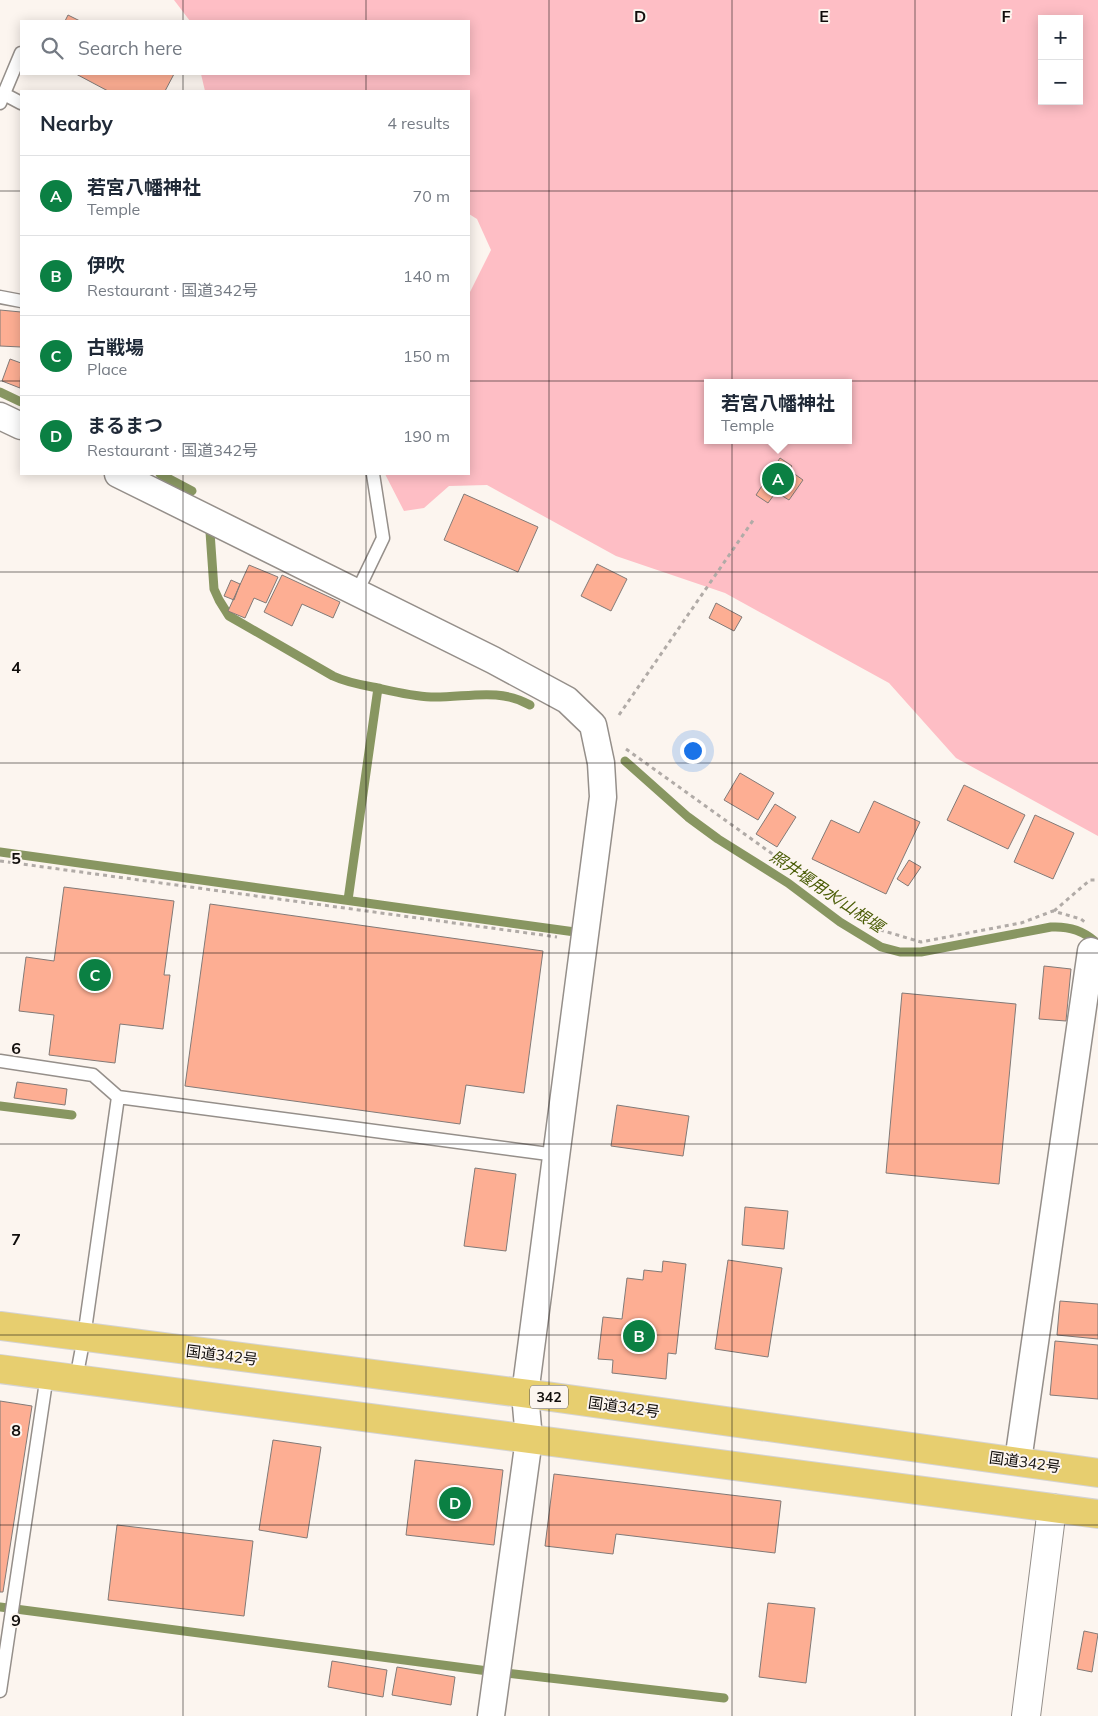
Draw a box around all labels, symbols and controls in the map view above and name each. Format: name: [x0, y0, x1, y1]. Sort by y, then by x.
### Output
text: D: [634, 6, 646, 26]
text: E: [819, 6, 829, 26]
text: F: [1001, 6, 1011, 26]
map controls: [1038, 15, 1083, 105]
button: +: [1038, 15, 1083, 60]
search box: [20, 20, 470, 75]
icon: search: [38, 34, 66, 62]
text: Search here: [78, 36, 182, 60]
button: −: [1038, 60, 1083, 105]
text: Nearby: [40, 110, 113, 136]
text: 4 results: [387, 113, 450, 133]
text: 若宮八幡神社: [87, 175, 201, 199]
text: A: [50, 186, 62, 206]
text: 70 m: [413, 186, 450, 206]
text: Temple: [87, 199, 140, 219]
text: 伊吹: [87, 253, 125, 277]
text: B: [50, 266, 62, 286]
text: 140 m: [403, 266, 450, 286]
text: Restaurant · 国道342号: [87, 280, 258, 300]
text: 古戦場: [87, 335, 144, 359]
text: C: [51, 346, 61, 366]
text: 150 m: [403, 346, 450, 366]
text: Place: [87, 359, 127, 379]
popup: [704, 379, 852, 444]
text: 若宮八幡神社: [721, 391, 835, 415]
text: まるまつ: [87, 413, 163, 437]
text: Temple: [721, 415, 774, 435]
text: D: [50, 426, 62, 446]
text: 190 m: [403, 426, 450, 446]
text: Restaurant · 国道342号: [87, 440, 258, 460]
pin: A: [762, 460, 794, 498]
text: 4: [11, 657, 21, 677]
your location: [680, 738, 706, 764]
water label: 照井堰用水/山根堰: [766, 846, 890, 938]
text: 5: [11, 848, 21, 868]
pin: C: [79, 956, 111, 994]
text: 6: [11, 1038, 21, 1058]
text: 7: [11, 1229, 21, 1249]
pin: B: [623, 1317, 655, 1355]
street label: 国道342号: [185, 1341, 259, 1369]
road number: 342: [530, 1385, 568, 1408]
street label: 国道342号: [587, 1393, 661, 1421]
text: 8: [11, 1420, 21, 1440]
street label: 国道342号: [988, 1448, 1062, 1476]
pin: D: [439, 1484, 471, 1522]
text: 9: [11, 1610, 21, 1630]

